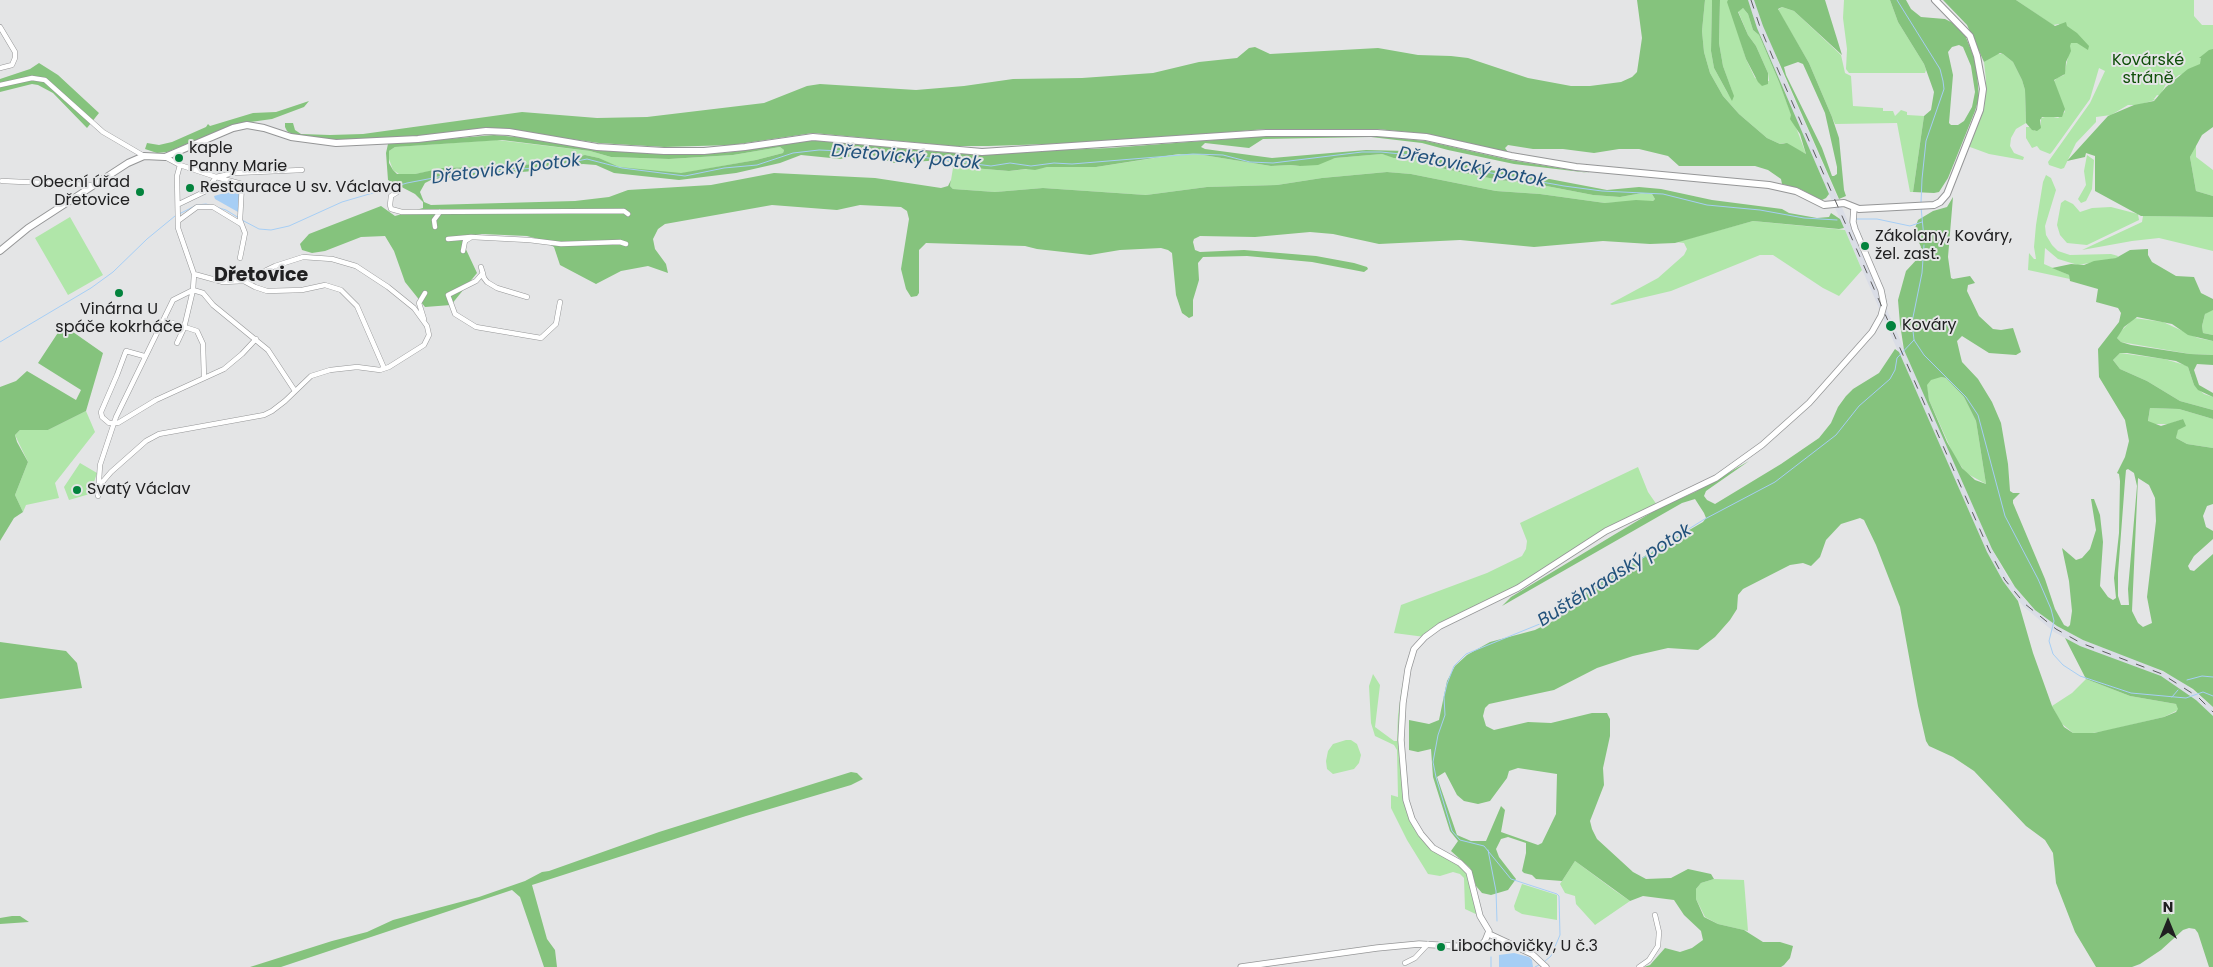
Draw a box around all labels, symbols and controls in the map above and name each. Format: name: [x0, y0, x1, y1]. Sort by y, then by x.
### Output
park label: Kovárské stráně: [2112, 51, 2184, 89]
place label: kaple Panny Marie: [189, 139, 287, 177]
water label: Dřetovický potok: [830, 141, 982, 175]
water label: Dřetovický potok: [1396, 143, 1548, 193]
water label: Dřetovický potok: [430, 150, 582, 190]
marker: kaple Panny Marie: [173, 152, 185, 164]
place label: Obecní úřad Dřetovice: [31, 173, 130, 211]
place label: Restaurace U sv. Václava: [200, 178, 401, 198]
marker: Restaurace U sv. Václava: [184, 182, 196, 194]
marker: Obecní úřad Dřetovice: [134, 186, 146, 198]
place label: Zákolany, Kováry, žel. zast.: [1875, 227, 2012, 265]
marker: Zákolany, Kováry, žel. zast.: [1859, 240, 1871, 252]
district label: Dřetovice: [214, 265, 308, 287]
marker: Vinárna U spáče kokrháče: [113, 287, 125, 299]
place label: Vinárna U spáče kokrháče: [55, 300, 183, 338]
place label: Kováry: [1902, 316, 1957, 336]
marker: Kováry: [1884, 319, 1898, 333]
place label: Svatý Václav: [87, 480, 190, 500]
marker: Svatý Václav: [71, 484, 83, 496]
water label: Buštěhradský potok: [1534, 520, 1696, 632]
north arrow: [2143, 897, 2193, 947]
text: N: [2163, 897, 2173, 917]
place label: Libochovičky, U č.3: [1451, 937, 1598, 957]
marker: Libochovičky, U č.3: [1435, 941, 1447, 953]

